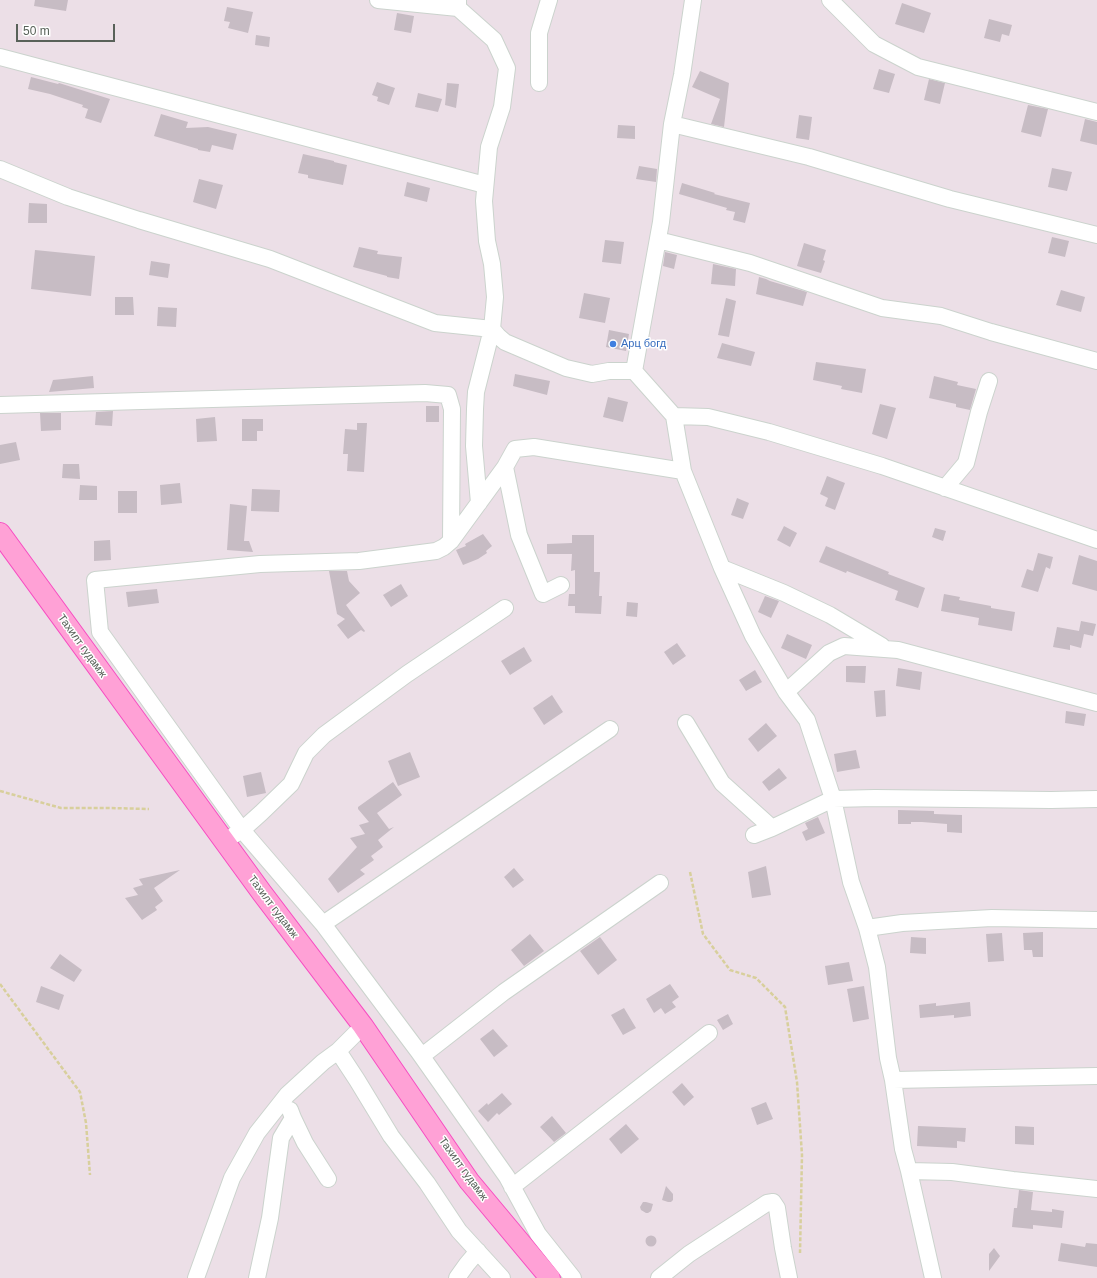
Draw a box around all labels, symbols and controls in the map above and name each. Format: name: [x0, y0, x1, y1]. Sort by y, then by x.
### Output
scale bar: [18, 16, 117, 42]
text: 50 m: [23, 24, 50, 38]
place label: Арц богд: [621, 337, 666, 351]
marker: Арц богд: [608, 339, 618, 349]
street label: Тахилт гудамж: [55, 612, 109, 680]
street label: Тахилт гудамж: [245, 873, 301, 941]
street label: Тахилт гудамж: [436, 1135, 490, 1203]

